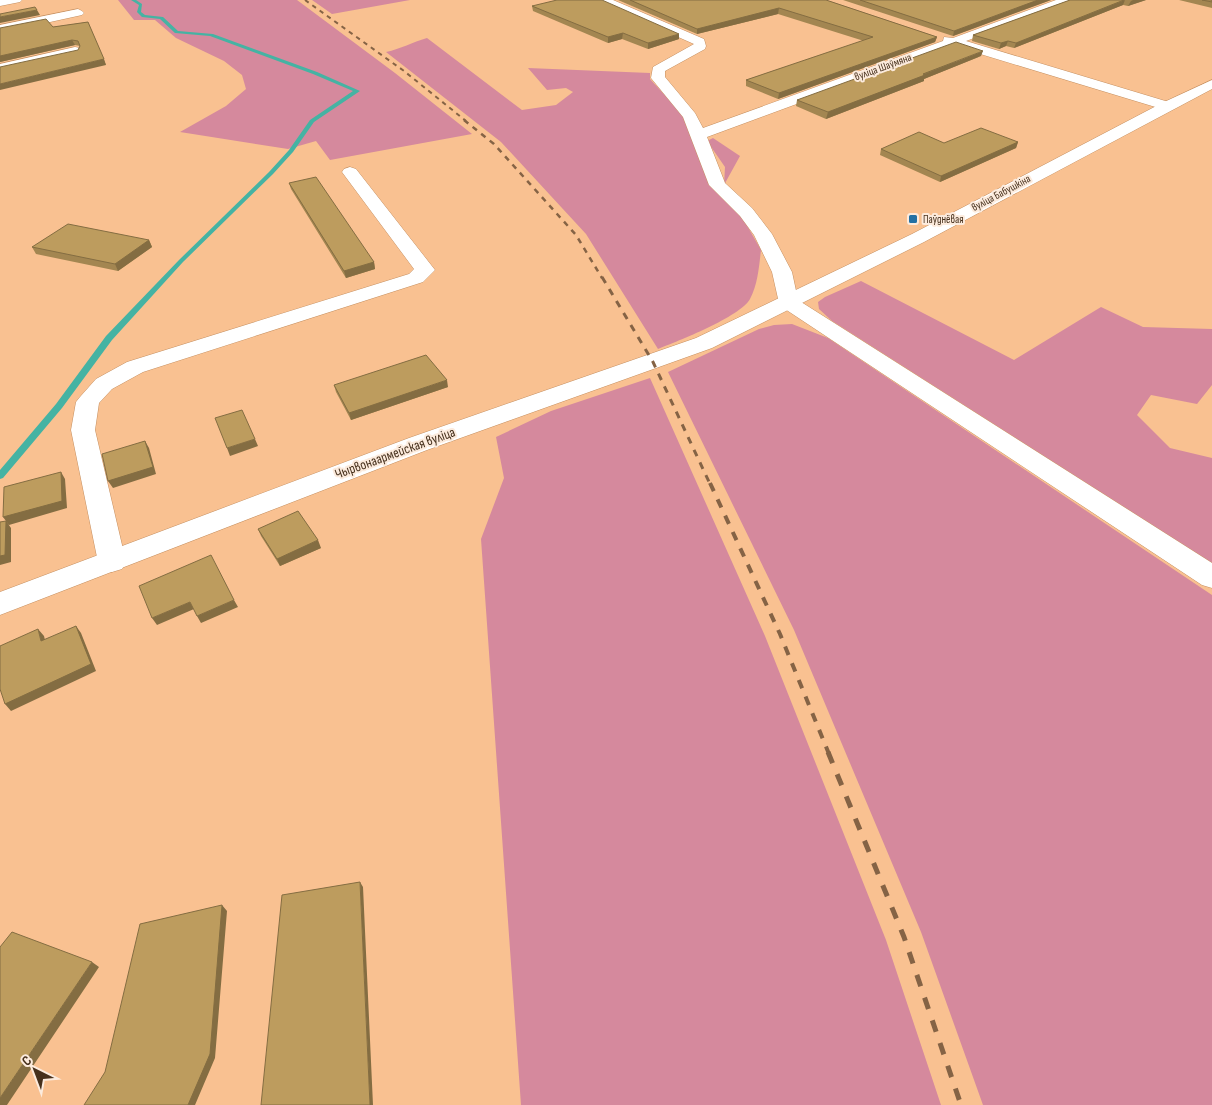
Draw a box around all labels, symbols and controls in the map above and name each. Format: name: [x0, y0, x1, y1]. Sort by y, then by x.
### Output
street label: вуліца Шаўмяна: [853, 51, 913, 83]
street label: вуліца Бабушкіна: [969, 172, 1033, 214]
marker: Паўднёвая: [907, 213, 919, 225]
place label: Паўднёвая: [923, 213, 964, 226]
street label: Чырвонаармейская вуліца: [332, 423, 458, 483]
north arrow: [10, 1045, 60, 1095]
text: С: [18, 1052, 35, 1069]

